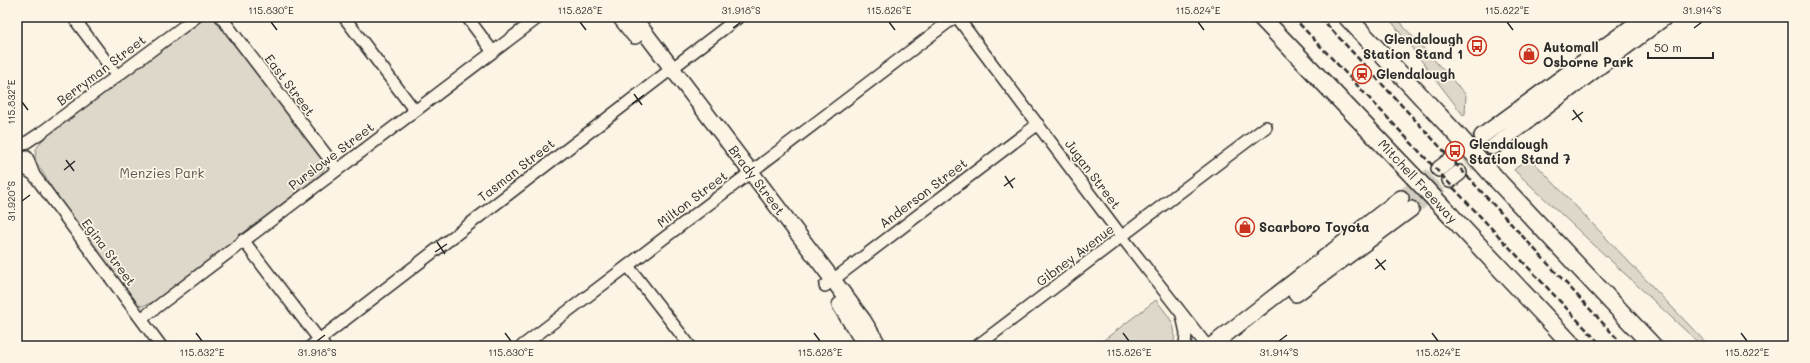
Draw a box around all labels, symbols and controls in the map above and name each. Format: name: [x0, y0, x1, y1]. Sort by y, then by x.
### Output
text: 115.830°E: [248, 3, 294, 17]
text: 115.828°E: [558, 3, 603, 17]
text: 31.918°S: [721, 3, 761, 17]
text: 115.826°E: [867, 3, 912, 17]
text: 115.824°E: [1176, 3, 1221, 17]
text: 115.822°E: [1485, 3, 1530, 17]
text: 31.914°S: [1682, 3, 1722, 17]
street label: Berryman Street: [53, 30, 149, 109]
place label: Glendalough Station Stand 1: [1363, 30, 1463, 62]
scale bar: [1648, 34, 1713, 60]
bus stop icon: Glendalough Station Stand 1: [1466, 35, 1488, 57]
place label: Automall Osborne Park: [1543, 38, 1634, 70]
text: 50 m: [1654, 39, 1682, 55]
shop icon: Automall Osborne Park: [1518, 43, 1540, 65]
street label: East Street: [262, 50, 319, 119]
station icon: Glendalough: [1351, 63, 1373, 85]
place label: Glendalough: [1376, 65, 1456, 82]
text: 115.832°E: [4, 79, 18, 124]
street label: Purslowe Street: [285, 118, 377, 193]
street label: Tasman Street: [474, 134, 558, 205]
street label: Mitchell Freeway: [1375, 135, 1462, 226]
place label: Glendalough Station Stand 7: [1469, 135, 1571, 167]
street label: Jugan Street: [1062, 136, 1125, 212]
bus stop icon: Glendalough Station Stand 7: [1444, 140, 1466, 162]
street label: Brady Street: [726, 141, 789, 218]
street label: Anderson Street: [875, 154, 970, 231]
park label: Menzies Park: [120, 164, 205, 181]
street label: Milton Street: [653, 166, 730, 231]
text: 31.920°S: [4, 180, 18, 221]
street label: Egina Street: [79, 215, 140, 289]
shop icon: Scarboro Toyota: [1234, 216, 1256, 238]
place label: Scarboro Toyota: [1259, 218, 1369, 236]
street label: Gibney Avenue: [1032, 220, 1117, 289]
text: 115.832°E: [180, 345, 225, 359]
text: 31.918°S: [297, 345, 337, 359]
text: 115.830°E: [488, 345, 534, 359]
text: 115.828°E: [798, 345, 843, 359]
text: 115.826°E: [1107, 345, 1152, 359]
text: 31.914°S: [1259, 345, 1299, 359]
text: 115.824°E: [1416, 345, 1461, 359]
text: 115.822°E: [1725, 345, 1770, 359]

